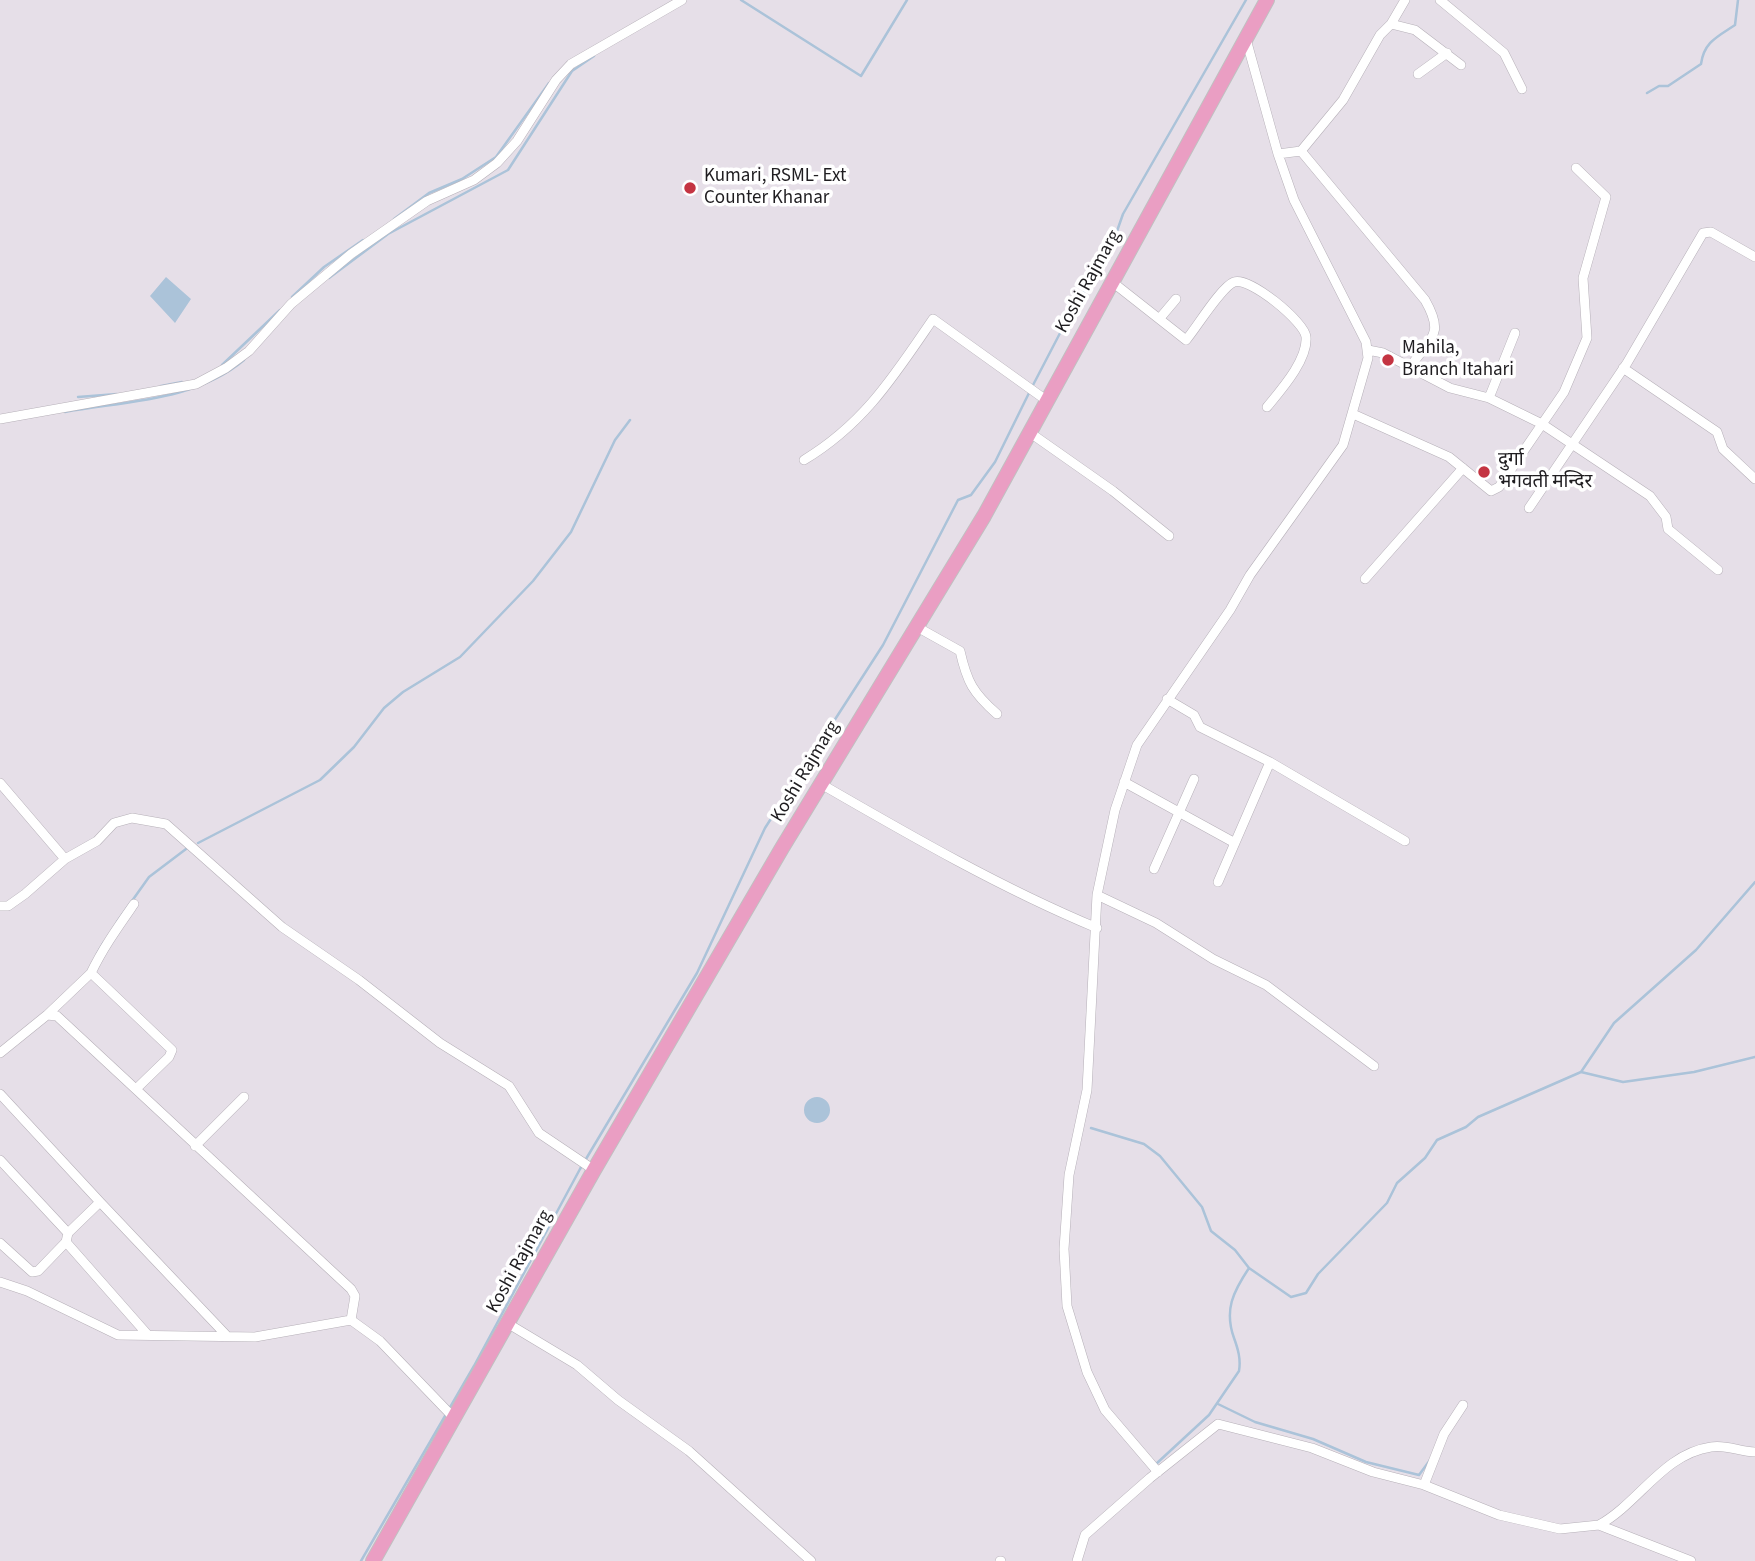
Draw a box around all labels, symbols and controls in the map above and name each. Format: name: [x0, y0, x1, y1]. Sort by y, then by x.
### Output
place label: Kumari, RSML- Ext Counter Khanar: [704, 166, 846, 210]
marker: Kumari, RSML- Ext Counter Khanar: [682, 180, 698, 196]
street label: Koshi Rajmarg: [1051, 227, 1127, 337]
place label: Mahila, Branch Itahari: [1402, 338, 1514, 382]
marker: Mahila, Branch Itahari: [1380, 352, 1396, 368]
place label: दुर्गा भगवती मन्दिर: [1498, 450, 1592, 494]
marker: दुर्गा भगवती मन्दिर: [1476, 464, 1492, 480]
street label: Koshi Rajmarg: [767, 717, 845, 827]
street label: Koshi Rajmarg: [482, 1207, 558, 1317]

